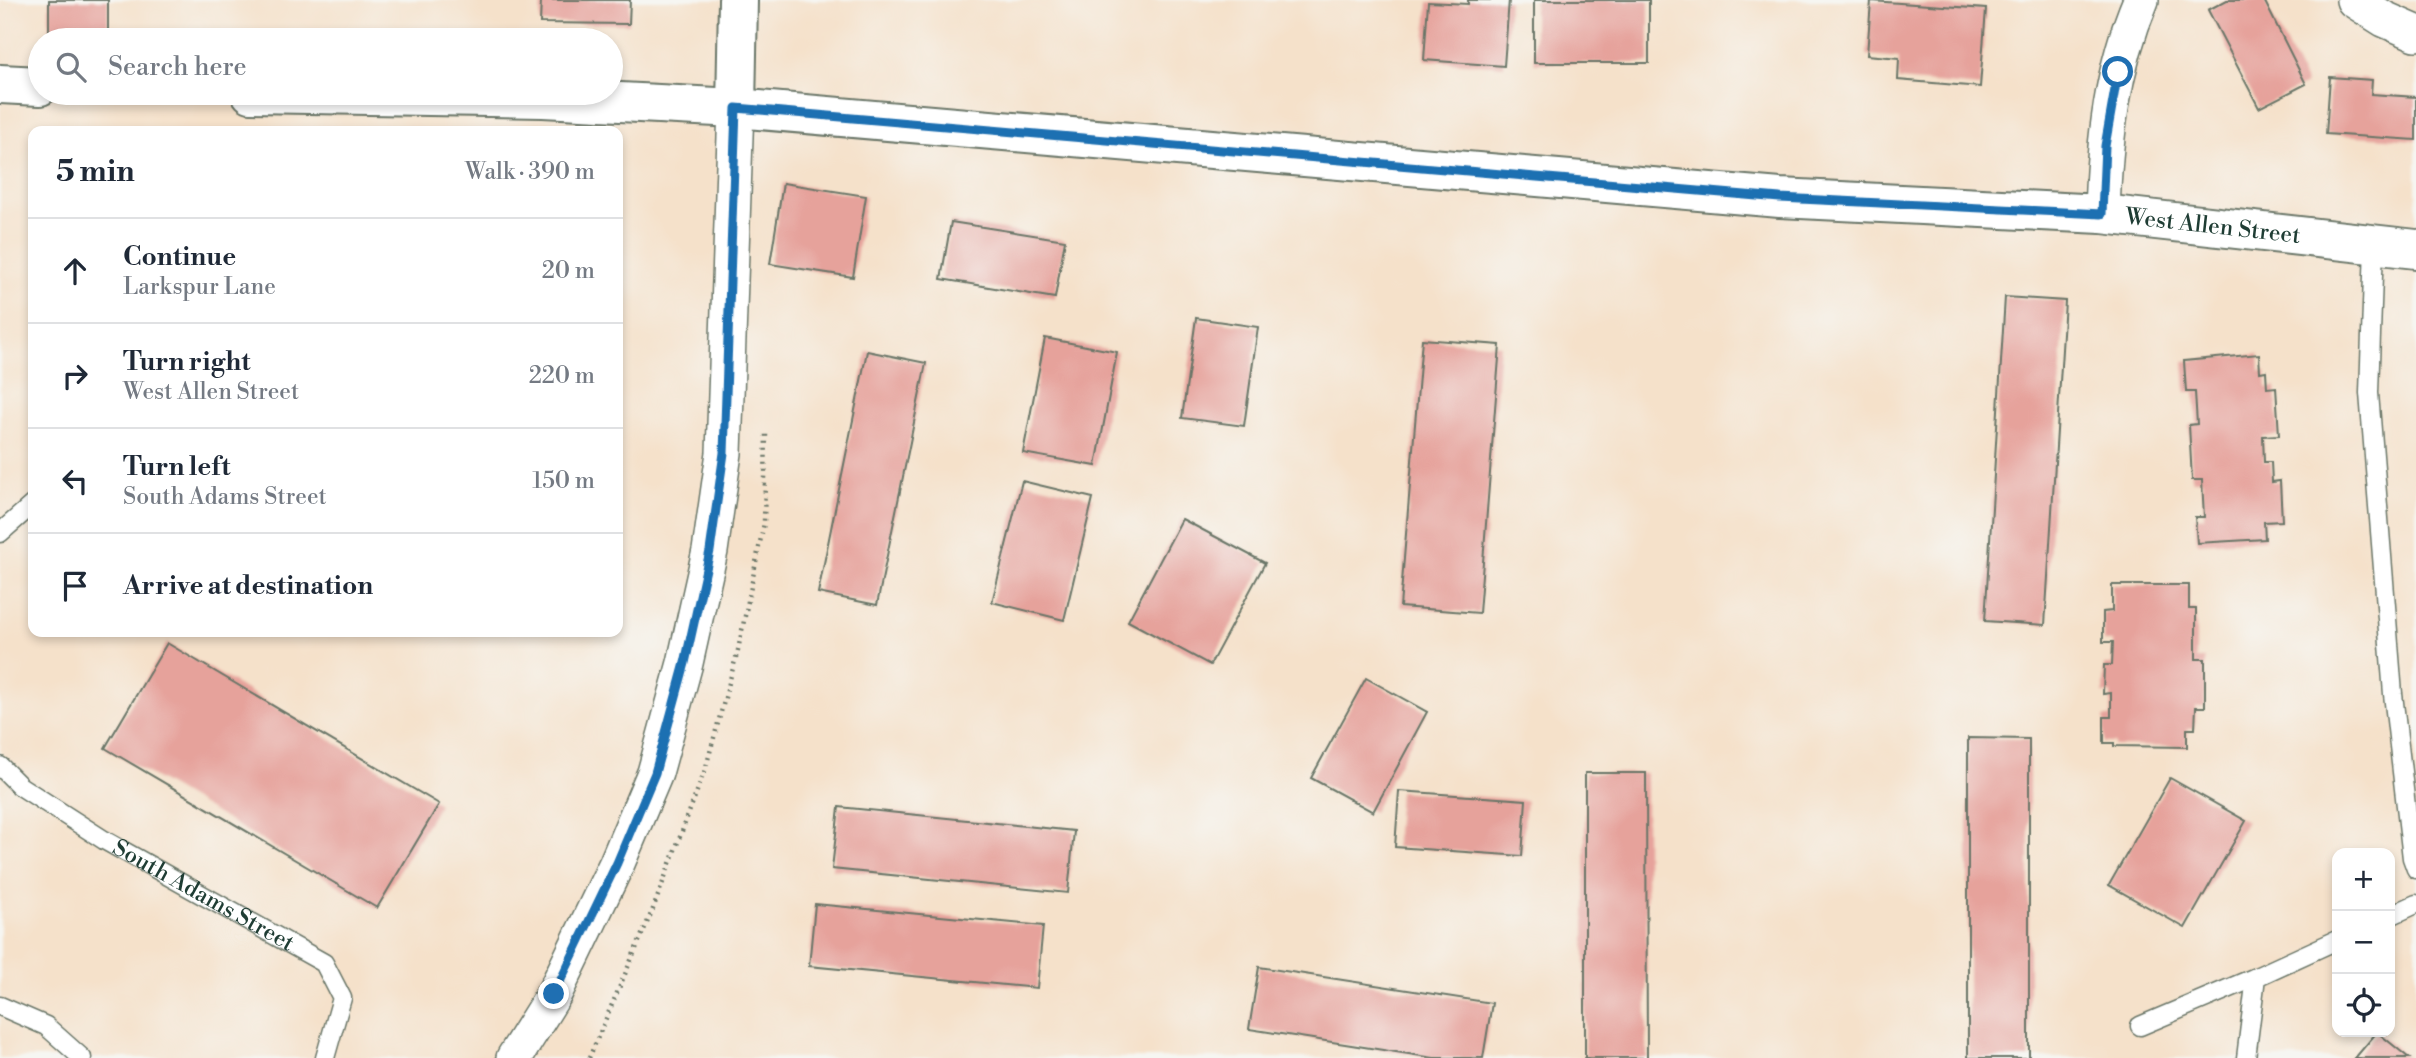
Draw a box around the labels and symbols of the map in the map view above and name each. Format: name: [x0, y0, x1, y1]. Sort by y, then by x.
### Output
route start: [2102, 56, 2133, 87]
street label: West Allen Street: [2123, 203, 2302, 250]
street label: South Adams Street: [108, 834, 299, 958]
route end: [538, 978, 569, 1009]

